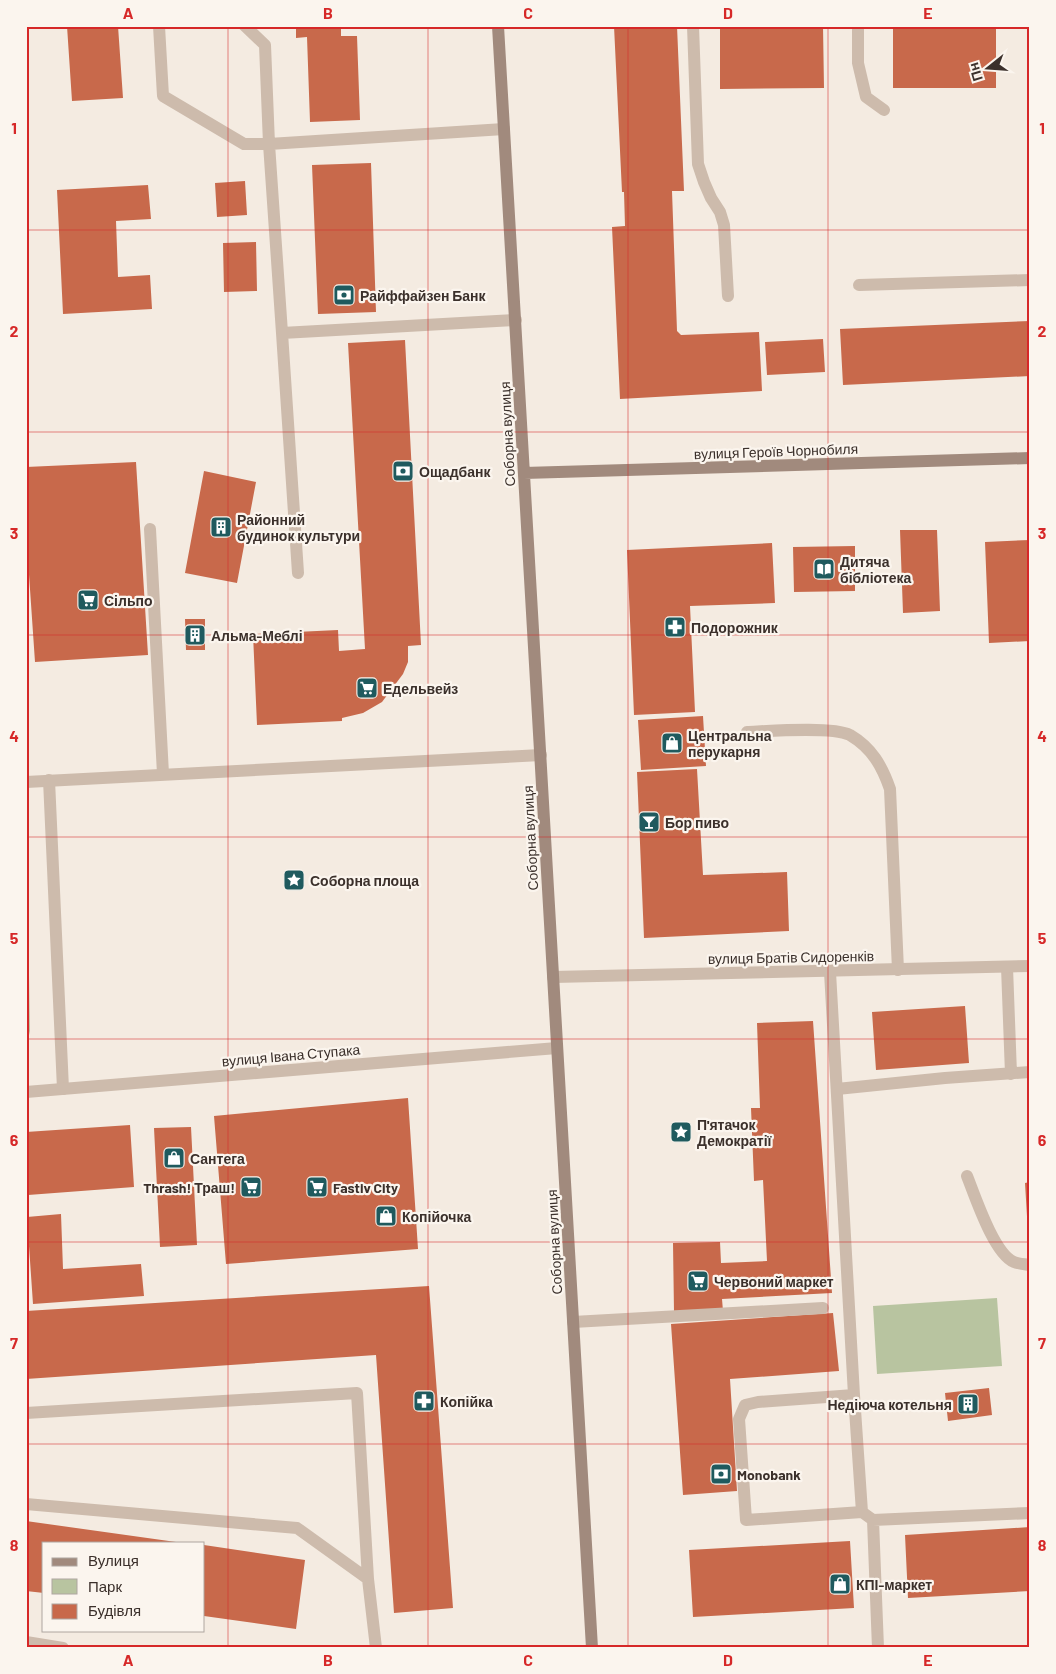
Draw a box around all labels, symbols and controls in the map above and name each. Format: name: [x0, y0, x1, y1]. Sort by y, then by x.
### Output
text: A: [123, 3, 134, 22]
text: B: [323, 3, 333, 22]
text: C: [523, 3, 533, 22]
text: D: [723, 3, 733, 22]
text: E: [923, 3, 933, 22]
north arrow: [964, 42, 1014, 92]
text: Пн: [964, 61, 986, 83]
text: 1: [11, 118, 17, 137]
text: 1: [1039, 118, 1045, 137]
bank icon: Райффайзен Банк: [332, 283, 356, 307]
place label: Райффайзен Банк: [360, 287, 487, 304]
text: 2: [10, 321, 19, 340]
text: 2: [1038, 321, 1047, 340]
street label: Соборна вулиця: [496, 381, 518, 487]
street label: вулиця Героїв Чорнобиля: [694, 440, 858, 462]
bank icon: Ощадбанк: [391, 459, 415, 483]
place label: Ощадбанк: [419, 463, 491, 480]
place label: Районний будинок культури: [237, 511, 360, 544]
building icon: Районний будинок культури: [209, 515, 233, 539]
text: 3: [10, 523, 18, 542]
text: 3: [1038, 523, 1046, 542]
place label: Дитяча бібліотека: [840, 553, 911, 586]
library icon: Дитяча бібліотека: [812, 557, 836, 581]
supermarket icon: Сільпо: [76, 588, 100, 612]
place label: Сільпо: [104, 592, 153, 609]
pharmacy icon: Подорожник: [663, 615, 687, 639]
place label: Подорожник: [691, 619, 779, 636]
building icon: Альма-Меблі: [183, 623, 207, 647]
place label: Альма-Меблі: [211, 627, 303, 644]
supermarket icon: Едельвейз: [355, 676, 379, 700]
place label: Едельвейз: [383, 680, 458, 697]
text: 4: [9, 726, 19, 745]
text: 4: [1037, 726, 1047, 745]
place label: Центральна перукарня: [688, 727, 772, 760]
shop icon: Центральна перукарня: [660, 731, 684, 755]
street label: Соборна вулиця: [519, 785, 541, 891]
bar icon: Бор пиво: [637, 810, 661, 834]
place label: Бор пиво: [665, 814, 729, 831]
place icon: Соборна площа: [282, 868, 306, 892]
place label: Соборна площа: [310, 872, 419, 889]
text: 5: [10, 928, 19, 947]
text: 5: [1038, 928, 1047, 947]
street label: вулиця Братів Сидоренків: [708, 947, 874, 967]
street label: вулиця Івана Ступака: [221, 1040, 361, 1070]
place label: П'ятачок Демократії: [697, 1116, 773, 1149]
place icon: П'ятачок Демократії: [669, 1120, 693, 1144]
text: 6: [10, 1130, 19, 1149]
text: 6: [1038, 1130, 1047, 1149]
shop icon: Сантега: [162, 1146, 186, 1170]
place label: Сантега: [190, 1150, 245, 1167]
supermarket icon: Thrash! Траш!: [239, 1175, 263, 1199]
supermarket icon: Fastiv City: [305, 1175, 329, 1199]
place label: Thrash! Траш!: [143, 1179, 235, 1196]
place label: Fastiv City: [333, 1179, 398, 1196]
street label: Соборна вулиця: [543, 1189, 565, 1295]
shop icon: Копійочка: [374, 1204, 398, 1228]
place label: Копійочка: [402, 1208, 471, 1225]
supermarket icon: Червоний маркет: [686, 1269, 710, 1293]
place label: Червоний маркет: [714, 1273, 834, 1290]
text: 7: [10, 1333, 18, 1352]
text: 7: [1038, 1333, 1046, 1352]
pharmacy icon: Копійка: [412, 1389, 436, 1413]
building icon: Недіюча котельня: [956, 1392, 980, 1416]
place label: Копійка: [440, 1393, 493, 1410]
place label: Недіюча котельня: [827, 1396, 952, 1413]
bank icon: Monobank: [709, 1462, 733, 1486]
place label: Monobank: [737, 1466, 801, 1483]
text: 8: [10, 1535, 19, 1554]
text: 8: [1038, 1535, 1047, 1554]
legend: [42, 1542, 205, 1632]
text: Вулиця: [88, 1551, 139, 1569]
shop icon: КПІ-маркет: [828, 1572, 852, 1596]
place label: КПІ-маркет: [856, 1576, 932, 1593]
text: Парк: [88, 1577, 122, 1595]
text: Будівля: [88, 1601, 141, 1619]
text: A: [123, 1650, 134, 1669]
text: B: [323, 1650, 333, 1669]
text: C: [523, 1650, 533, 1669]
text: D: [723, 1650, 733, 1669]
text: E: [923, 1650, 933, 1669]

